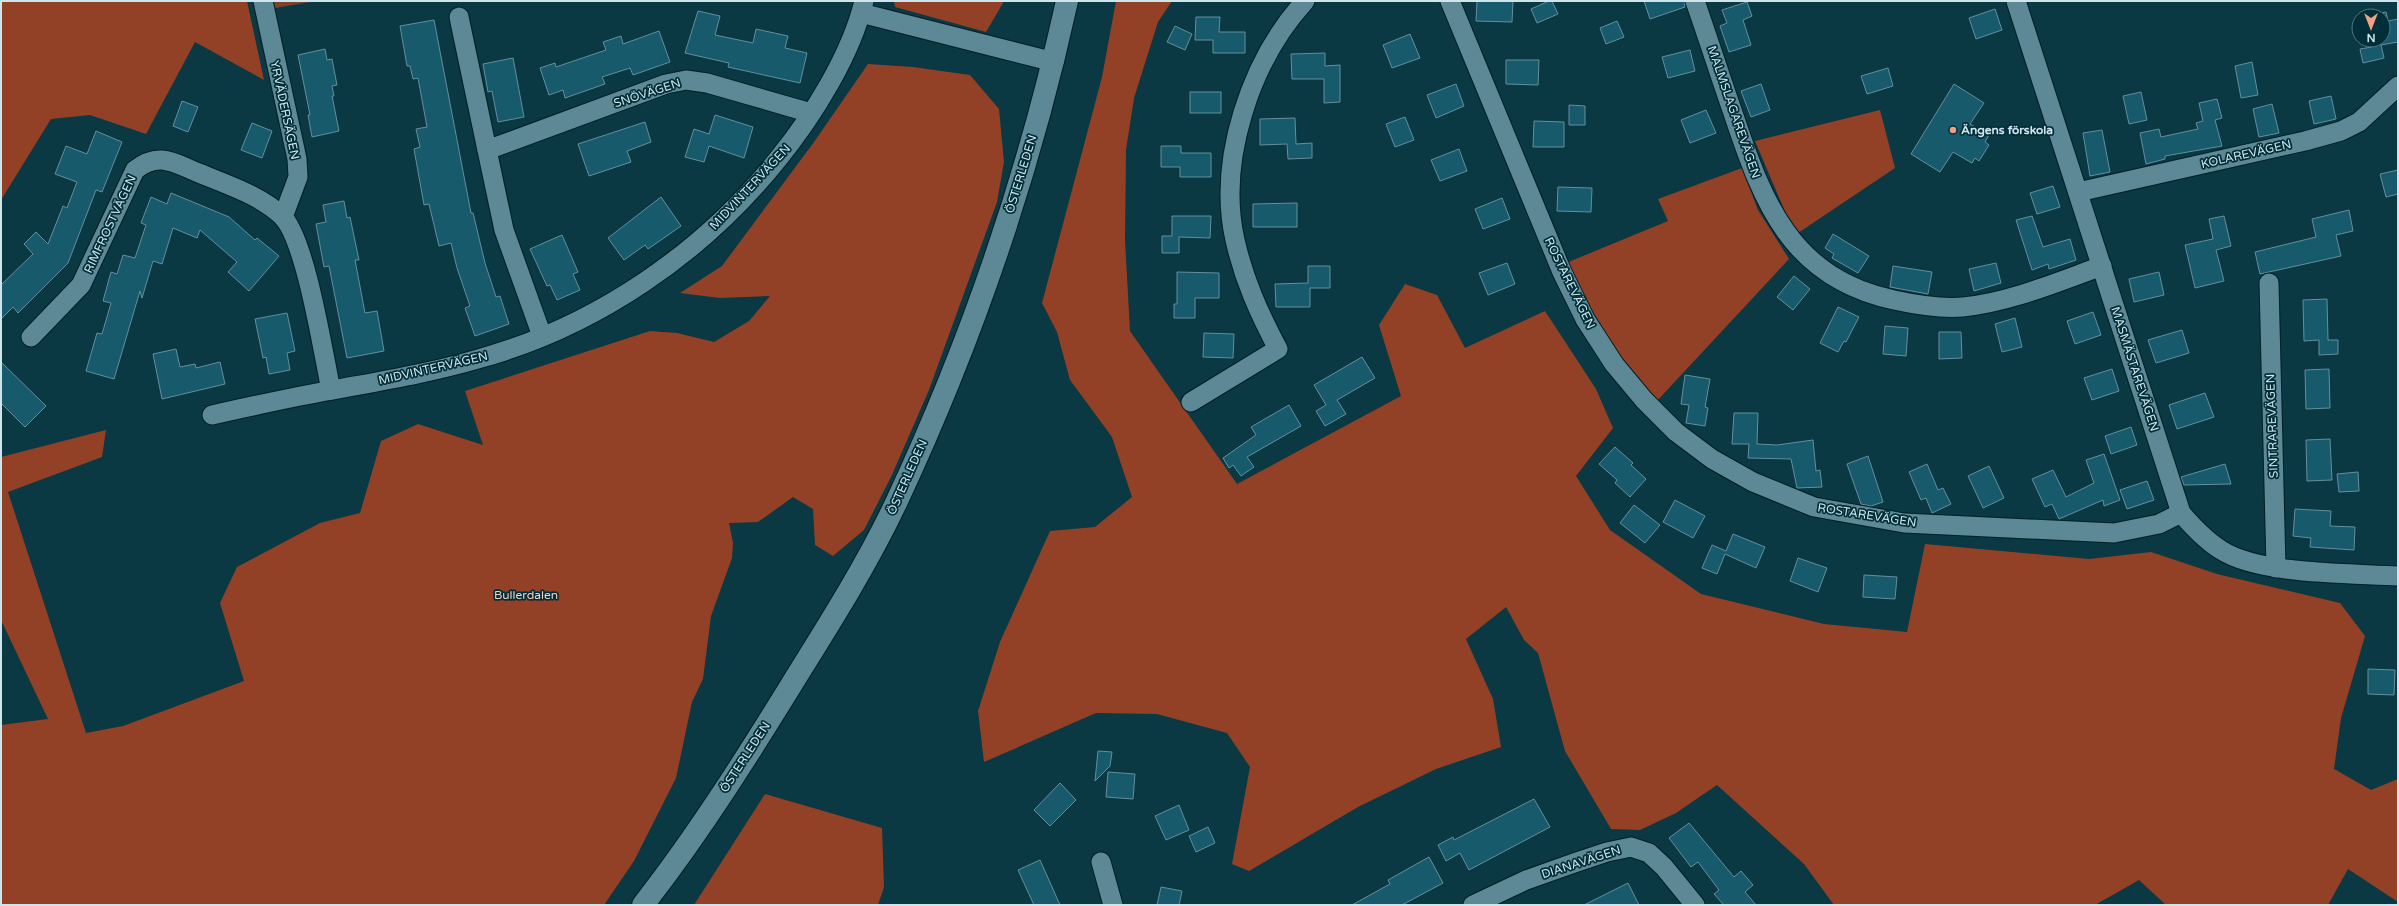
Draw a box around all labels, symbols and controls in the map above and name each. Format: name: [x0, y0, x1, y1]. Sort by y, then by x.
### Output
north arrow: [2351, 8, 2391, 48]
text: N: [2367, 31, 2375, 44]
street label: MALMSLAGAREVÄGEN: [1705, 44, 1763, 180]
street label: YRVÄDERSÄGEN: [268, 59, 302, 161]
street label: SNÖVÄGEN: [612, 76, 682, 110]
place label: Ängens förskola: [1961, 123, 2053, 138]
marker: Ängens förskola: [1948, 125, 1958, 135]
street label: ÖSTERLEDEN: [1002, 133, 1040, 215]
street label: KOLAREVÄGEN: [2199, 137, 2293, 171]
street label: MIDVINTERVÄGEN: [707, 141, 793, 233]
street label: RIMFROSTVÄGEN: [81, 173, 139, 275]
street label: ROSTAREVÄGEN: [1542, 235, 1598, 331]
street label: MASMÄSTAREVÄGEN: [2108, 305, 2162, 433]
street label: MIDVINTERVÄGEN: [377, 349, 489, 387]
street label: SINTRAREVÄGEN: [2263, 374, 2281, 478]
street label: ÖSTERLEDEN: [884, 437, 930, 517]
street label: ROSTAREVÄGEN: [1817, 500, 1917, 530]
park label: Bullerdalen: [494, 588, 558, 602]
street label: ÖSTERLEDEN: [717, 719, 773, 795]
street label: DIANAVÄGEN: [1540, 843, 1622, 881]

